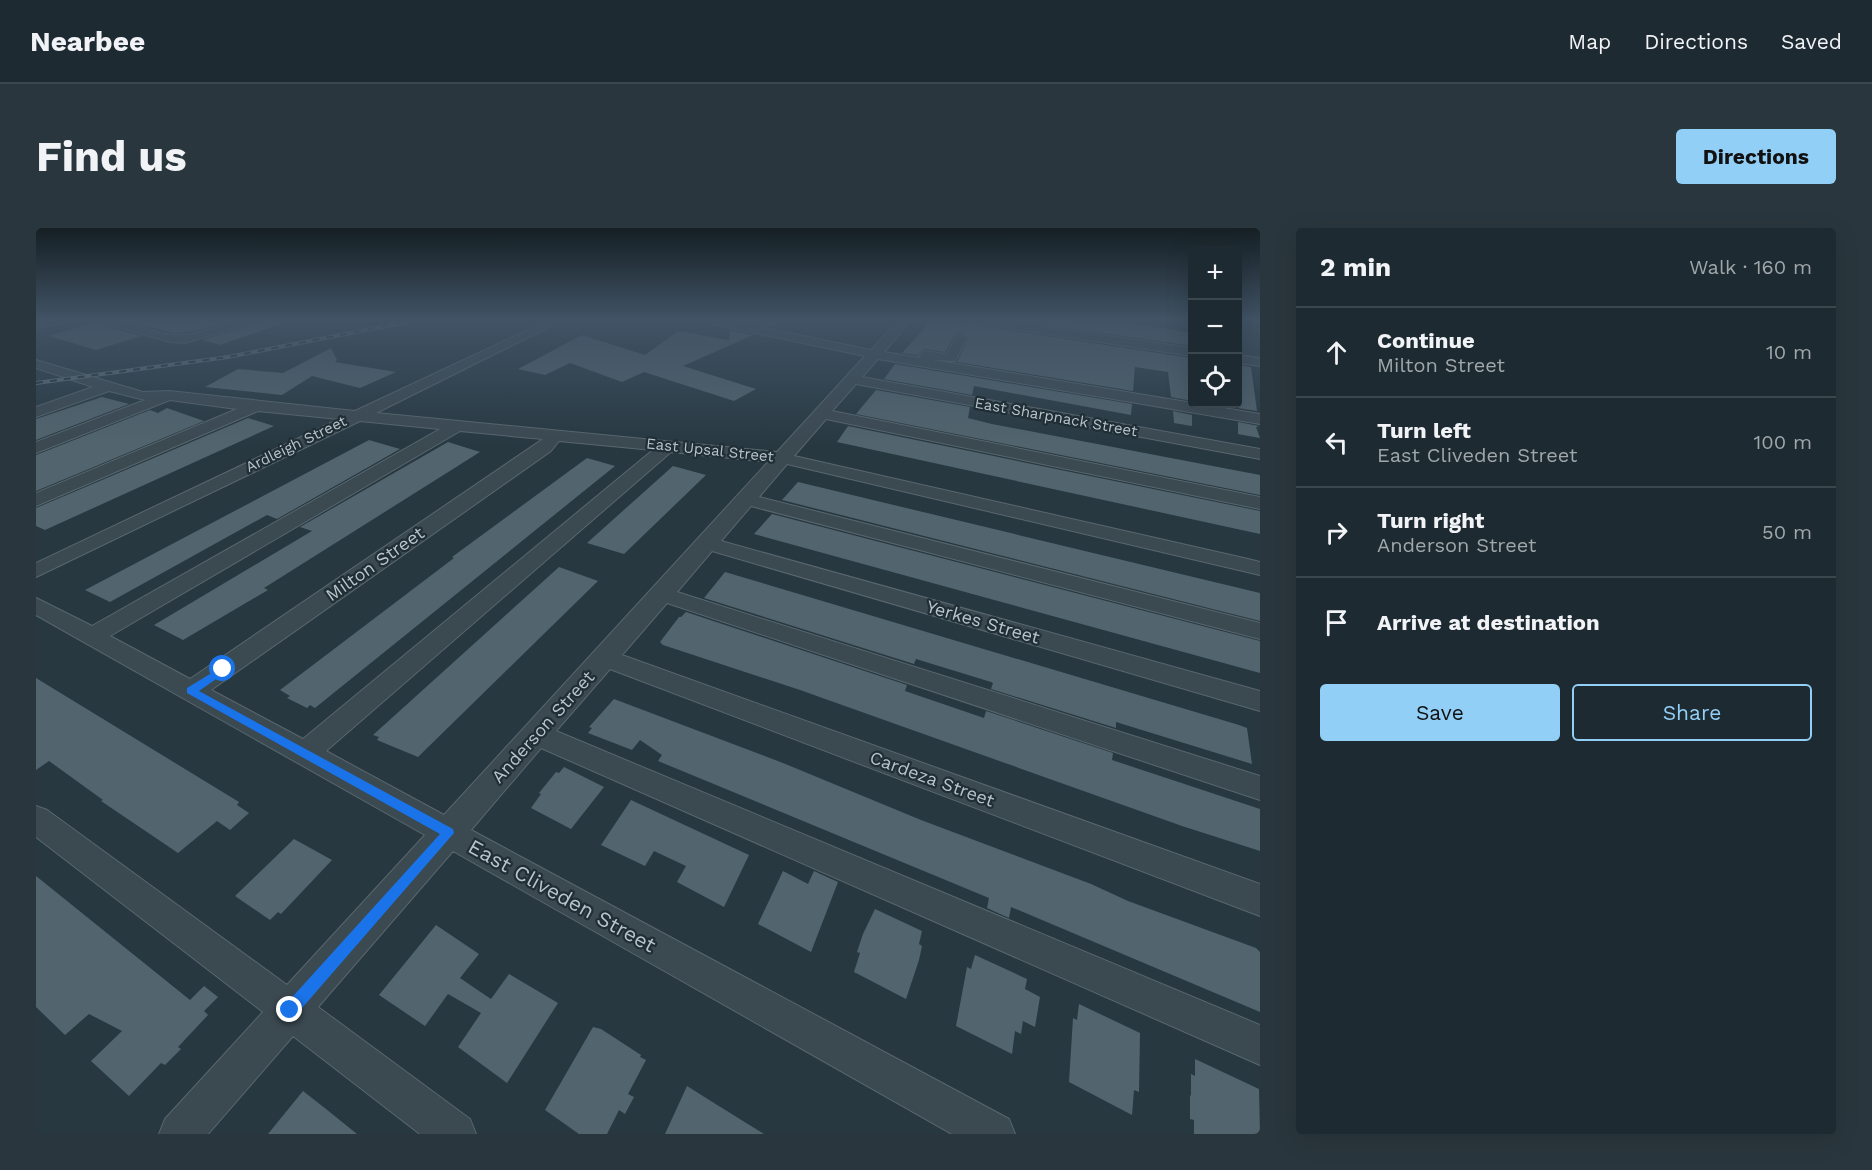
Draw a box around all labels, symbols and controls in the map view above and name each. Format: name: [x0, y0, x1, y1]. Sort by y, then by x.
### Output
text: Nearbee: [30, 25, 145, 58]
text: Map: [1568, 29, 1611, 54]
text: Directions: [1644, 29, 1748, 54]
text: Saved: [1781, 29, 1842, 54]
button: Directions: [1676, 129, 1836, 184]
text: Find us: [36, 132, 187, 181]
map controls: [1188, 246, 1242, 408]
button: +: [1188, 246, 1242, 300]
text: 2 min: [1320, 252, 1391, 282]
text: Walk · 160 m: [1689, 255, 1812, 279]
button: −: [1188, 300, 1242, 354]
text: Continue: [1377, 328, 1475, 353]
icon: ahead: [1320, 336, 1353, 369]
text: 10 m: [1766, 340, 1812, 364]
text: Milton Street: [1377, 353, 1505, 377]
button: locate: [1188, 354, 1242, 408]
street label: East Sharpnack Street: [973, 394, 1139, 440]
street label: Ardleigh Street: [243, 411, 350, 476]
text: Turn left: [1377, 418, 1471, 443]
icon: left: [1320, 426, 1353, 459]
text: 100 m: [1753, 430, 1812, 454]
street label: East Upsal Street: [645, 434, 775, 466]
text: East Cliveden Street: [1377, 443, 1577, 467]
text: Turn right: [1377, 508, 1484, 533]
icon: right: [1320, 516, 1353, 549]
text: 50 m: [1762, 520, 1812, 544]
street label: Milton Street: [322, 522, 428, 605]
text: Anderson Street: [1377, 533, 1536, 557]
street label: Yerkes Street: [924, 595, 1043, 648]
icon: arrive: [1320, 606, 1353, 639]
text: Arrive at destination: [1377, 610, 1600, 635]
route start: [209, 655, 235, 681]
street label: Anderson Street: [487, 666, 599, 787]
button: Save: [1320, 684, 1560, 741]
button: Share: [1572, 684, 1812, 741]
street label: Cardeza Street: [867, 746, 998, 811]
street label: East Cliveden Street: [464, 834, 660, 958]
route end: [276, 996, 302, 1022]

